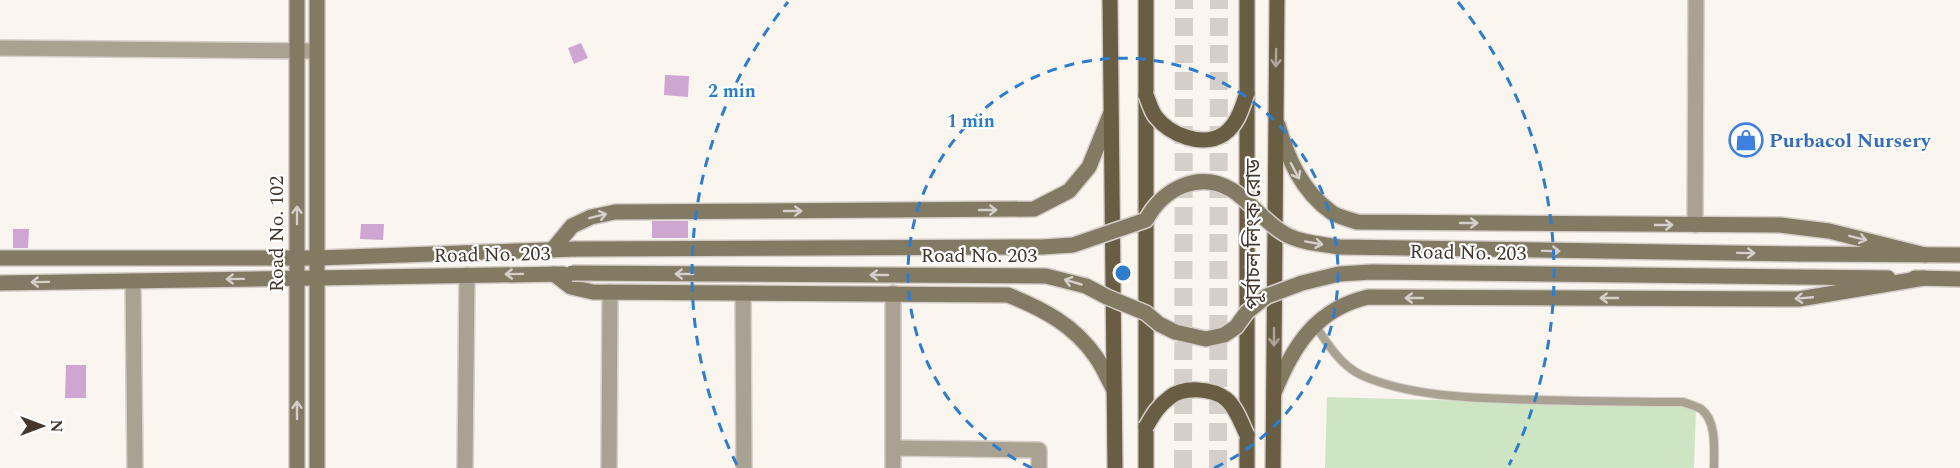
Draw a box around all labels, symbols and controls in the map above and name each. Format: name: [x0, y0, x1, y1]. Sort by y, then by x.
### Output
one-way arrow: [1270, 48, 1282, 68]
text: 2 min: [708, 78, 756, 105]
text: 1 min: [947, 108, 995, 135]
shop icon: Purbacol Nursery: [1728, 122, 1764, 158]
place label: Purbacol Nursery: [1769, 126, 1932, 156]
street label: পূর্বাচল লিংক রোড: [1239, 158, 1269, 309]
one-way arrow: [1290, 161, 1302, 179]
street label: Road No. 102: [262, 176, 292, 292]
one-way arrow: [977, 204, 997, 216]
one-way arrow: [291, 205, 303, 225]
one-way arrow: [782, 205, 802, 217]
one-way arrow: [588, 210, 607, 222]
one-way arrow: [1458, 218, 1478, 229]
one-way arrow: [1653, 219, 1673, 231]
one-way arrow: [1848, 233, 1867, 245]
one-way arrow: [1304, 237, 1324, 248]
street label: Road No. 203: [1409, 237, 1527, 269]
street label: Road No. 203: [433, 239, 551, 271]
street label: Road No. 203: [921, 241, 1037, 271]
one-way arrow: [1540, 245, 1560, 256]
one-way arrow: [1735, 247, 1755, 259]
centre of rings: [1113, 263, 1133, 283]
one-way arrow: [675, 268, 695, 280]
one-way arrow: [504, 269, 524, 280]
one-way arrow: [870, 269, 890, 281]
one-way arrow: [225, 273, 245, 285]
one-way arrow: [30, 276, 50, 288]
one-way arrow: [1064, 276, 1083, 287]
one-way arrow: [1405, 292, 1425, 304]
one-way arrow: [1600, 292, 1620, 304]
one-way arrow: [1795, 293, 1815, 304]
one-way arrow: [1268, 327, 1280, 347]
north arrow: [12, 396, 72, 456]
one-way arrow: [291, 400, 303, 420]
text: N: [44, 419, 68, 433]

